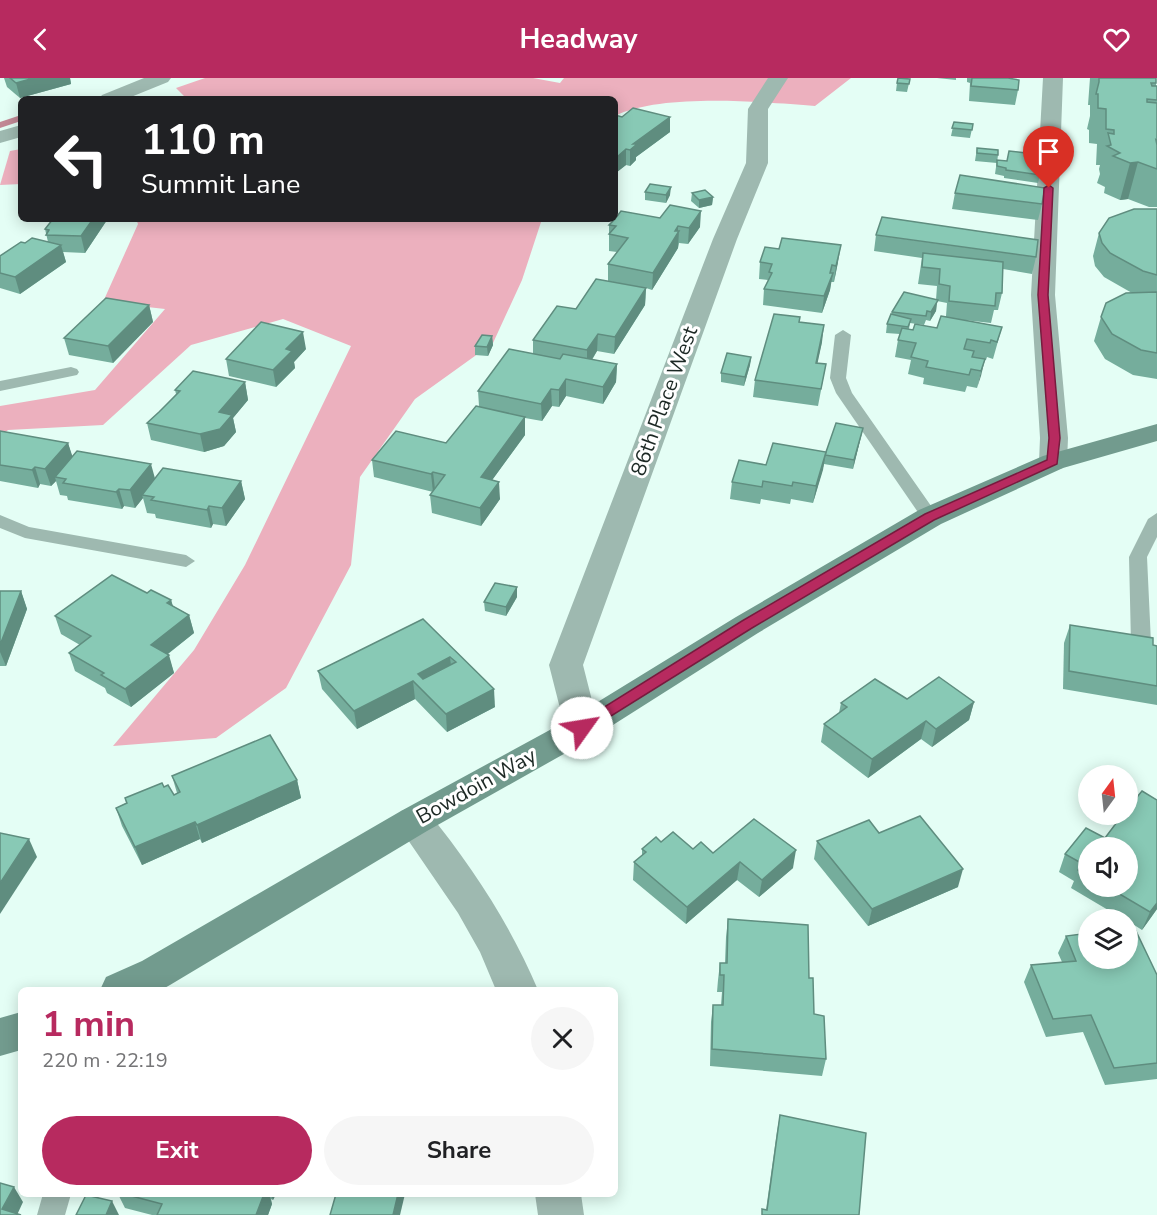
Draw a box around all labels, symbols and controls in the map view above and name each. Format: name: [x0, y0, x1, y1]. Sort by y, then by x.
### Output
text: Headway: [519, 21, 638, 58]
icon: back: [24, 23, 57, 56]
icon: heart: [1100, 23, 1133, 56]
text: 110 m: [141, 112, 265, 169]
icon: left: [42, 120, 120, 198]
pin: [1023, 126, 1074, 188]
icon: arrive: [1032, 135, 1065, 168]
text: Summit Lane: [141, 166, 300, 203]
street label: 86th Place West: [624, 322, 704, 480]
position arrow: [550, 696, 614, 760]
street label: Bowdoin Way: [411, 741, 541, 831]
north arrow: [1078, 765, 1138, 825]
map controls: [1078, 765, 1138, 969]
button: sound: [1078, 837, 1138, 897]
button: layers: [1078, 909, 1138, 969]
text: 1 min: [42, 1000, 135, 1049]
button: close: [531, 1007, 594, 1070]
text: 220 m · 22:19: [42, 1047, 168, 1074]
button: Exit: [42, 1116, 312, 1185]
button: Share: [324, 1116, 594, 1185]

